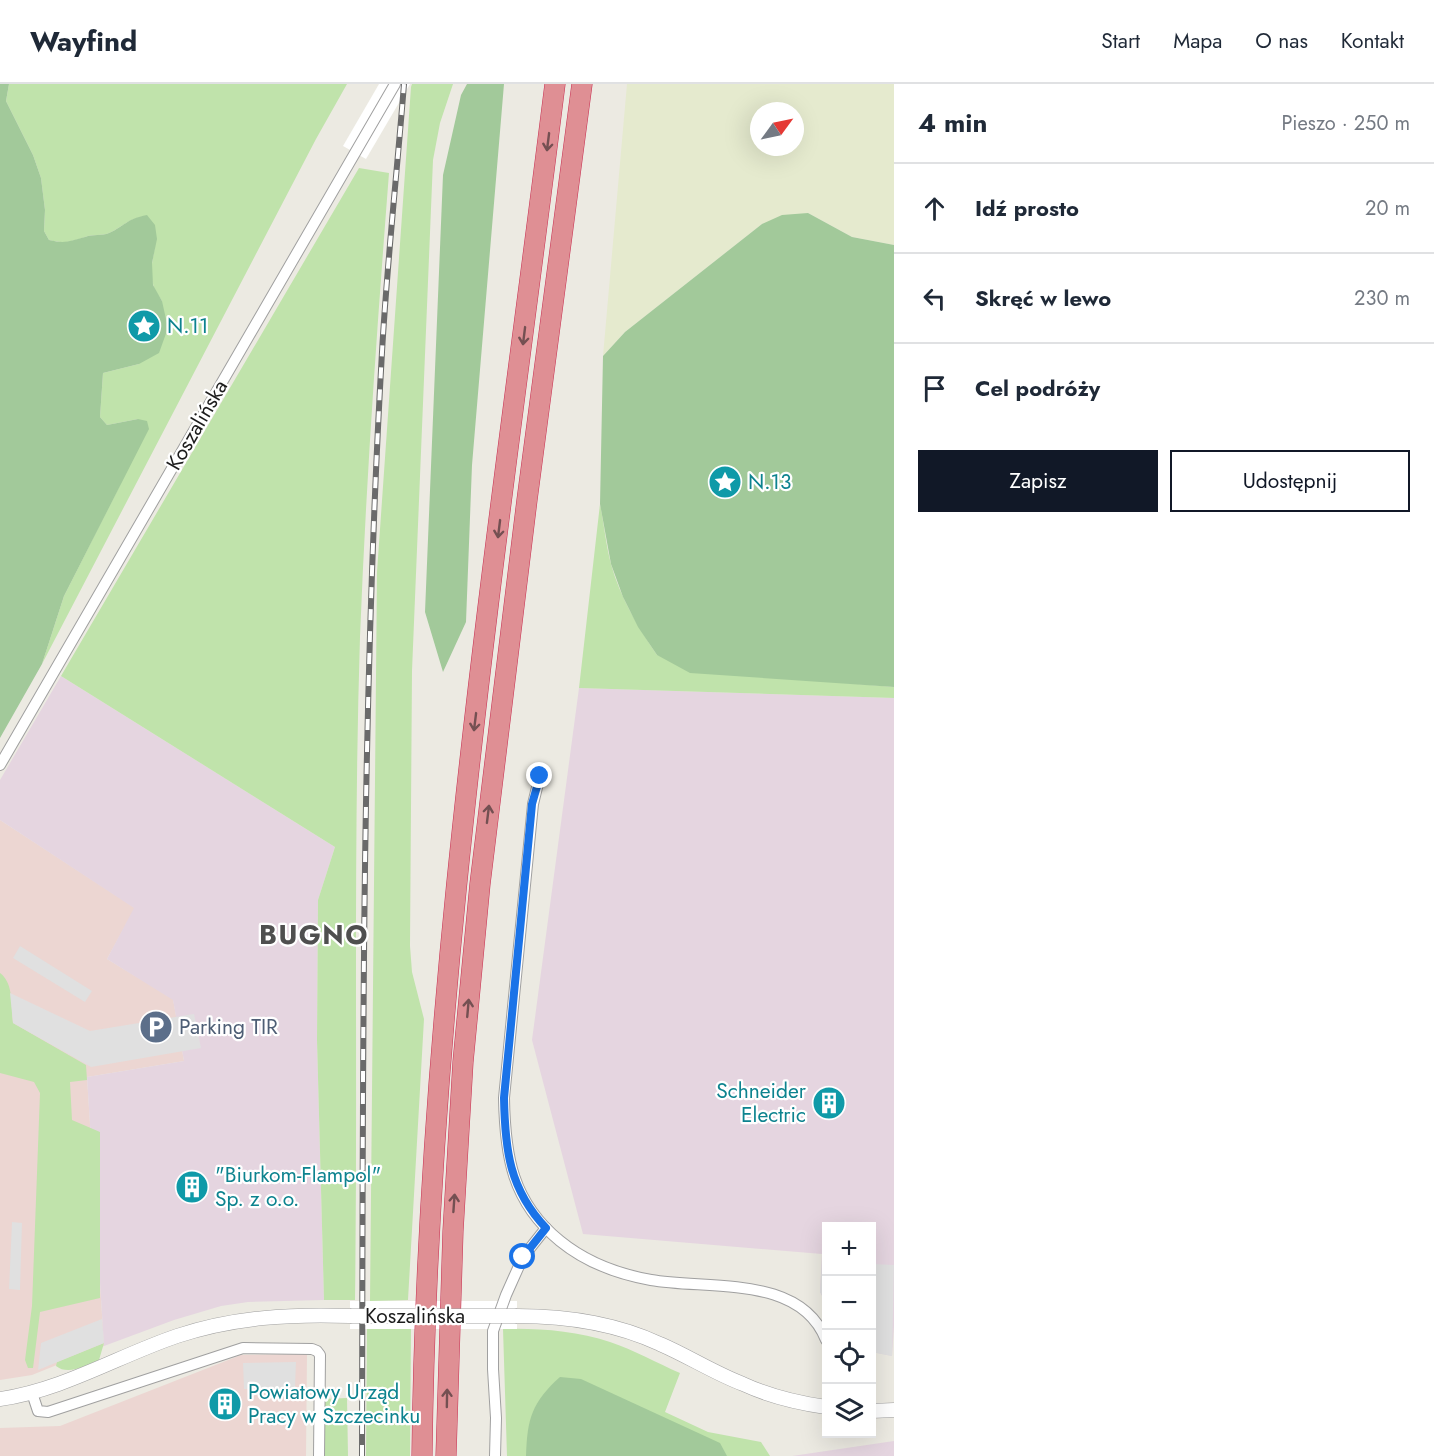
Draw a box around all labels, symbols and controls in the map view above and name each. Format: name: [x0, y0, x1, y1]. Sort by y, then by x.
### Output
text: Wayfind: [30, 21, 137, 62]
text: Start: [1101, 26, 1140, 56]
text: Mapa: [1173, 26, 1222, 56]
text: O nas: [1255, 26, 1308, 56]
text: Kontakt: [1341, 26, 1404, 56]
north arrow: [750, 102, 804, 156]
text: 4 min: [918, 104, 987, 142]
text: Pieszo · 250 m: [1281, 109, 1410, 138]
one-way arrow: [542, 132, 553, 151]
icon: ahead: [918, 192, 951, 225]
text: Idź prosto: [975, 192, 1079, 224]
text: 20 m: [1365, 194, 1410, 223]
icon: left: [918, 282, 951, 315]
text: Skręć w lewo: [975, 282, 1111, 314]
text: 230 m: [1354, 284, 1410, 313]
place icon: N.11: [126, 308, 162, 344]
place label: N.11: [167, 311, 208, 341]
one-way arrow: [518, 325, 529, 345]
icon: arrive: [918, 372, 951, 405]
text: Cel podróży: [975, 372, 1100, 404]
street label: Koszalińska: [159, 374, 235, 476]
button: Zapisz: [918, 450, 1158, 512]
button: Udostępnij: [1170, 450, 1410, 512]
place icon: N.13: [707, 464, 743, 500]
place label: N.13: [748, 467, 792, 497]
one-way arrow: [493, 519, 504, 538]
one-way arrow: [469, 712, 480, 732]
route end: [526, 762, 552, 788]
one-way arrow: [483, 805, 494, 825]
district label: BUGNO: [259, 915, 369, 954]
one-way arrow: [463, 999, 474, 1019]
parking icon: Parking TIR: [138, 1009, 174, 1045]
place label: Parking TIR: [179, 1012, 278, 1042]
place label: Schneider Electric: [716, 1076, 807, 1130]
building icon: Schneider Electric: [811, 1085, 847, 1121]
place label: "Biurkom-Flampol" Sp. z o.o.: [215, 1160, 381, 1214]
building icon: "Biurkom-Flampol" Sp. z o.o.: [174, 1169, 210, 1205]
one-way arrow: [449, 1193, 460, 1213]
map controls: [822, 1222, 876, 1438]
button: +: [822, 1222, 876, 1276]
route start: [509, 1243, 535, 1269]
button: −: [822, 1276, 876, 1330]
street label: Koszalińska: [365, 1301, 465, 1331]
button: locate: [822, 1330, 876, 1384]
place label: Powiatowy Urząd Pracy w Szczecinku: [248, 1377, 420, 1431]
button: layers: [822, 1384, 876, 1438]
building icon: Powiatowy Urząd Pracy w Szczecinku: [207, 1386, 243, 1422]
one-way arrow: [441, 1388, 452, 1408]

